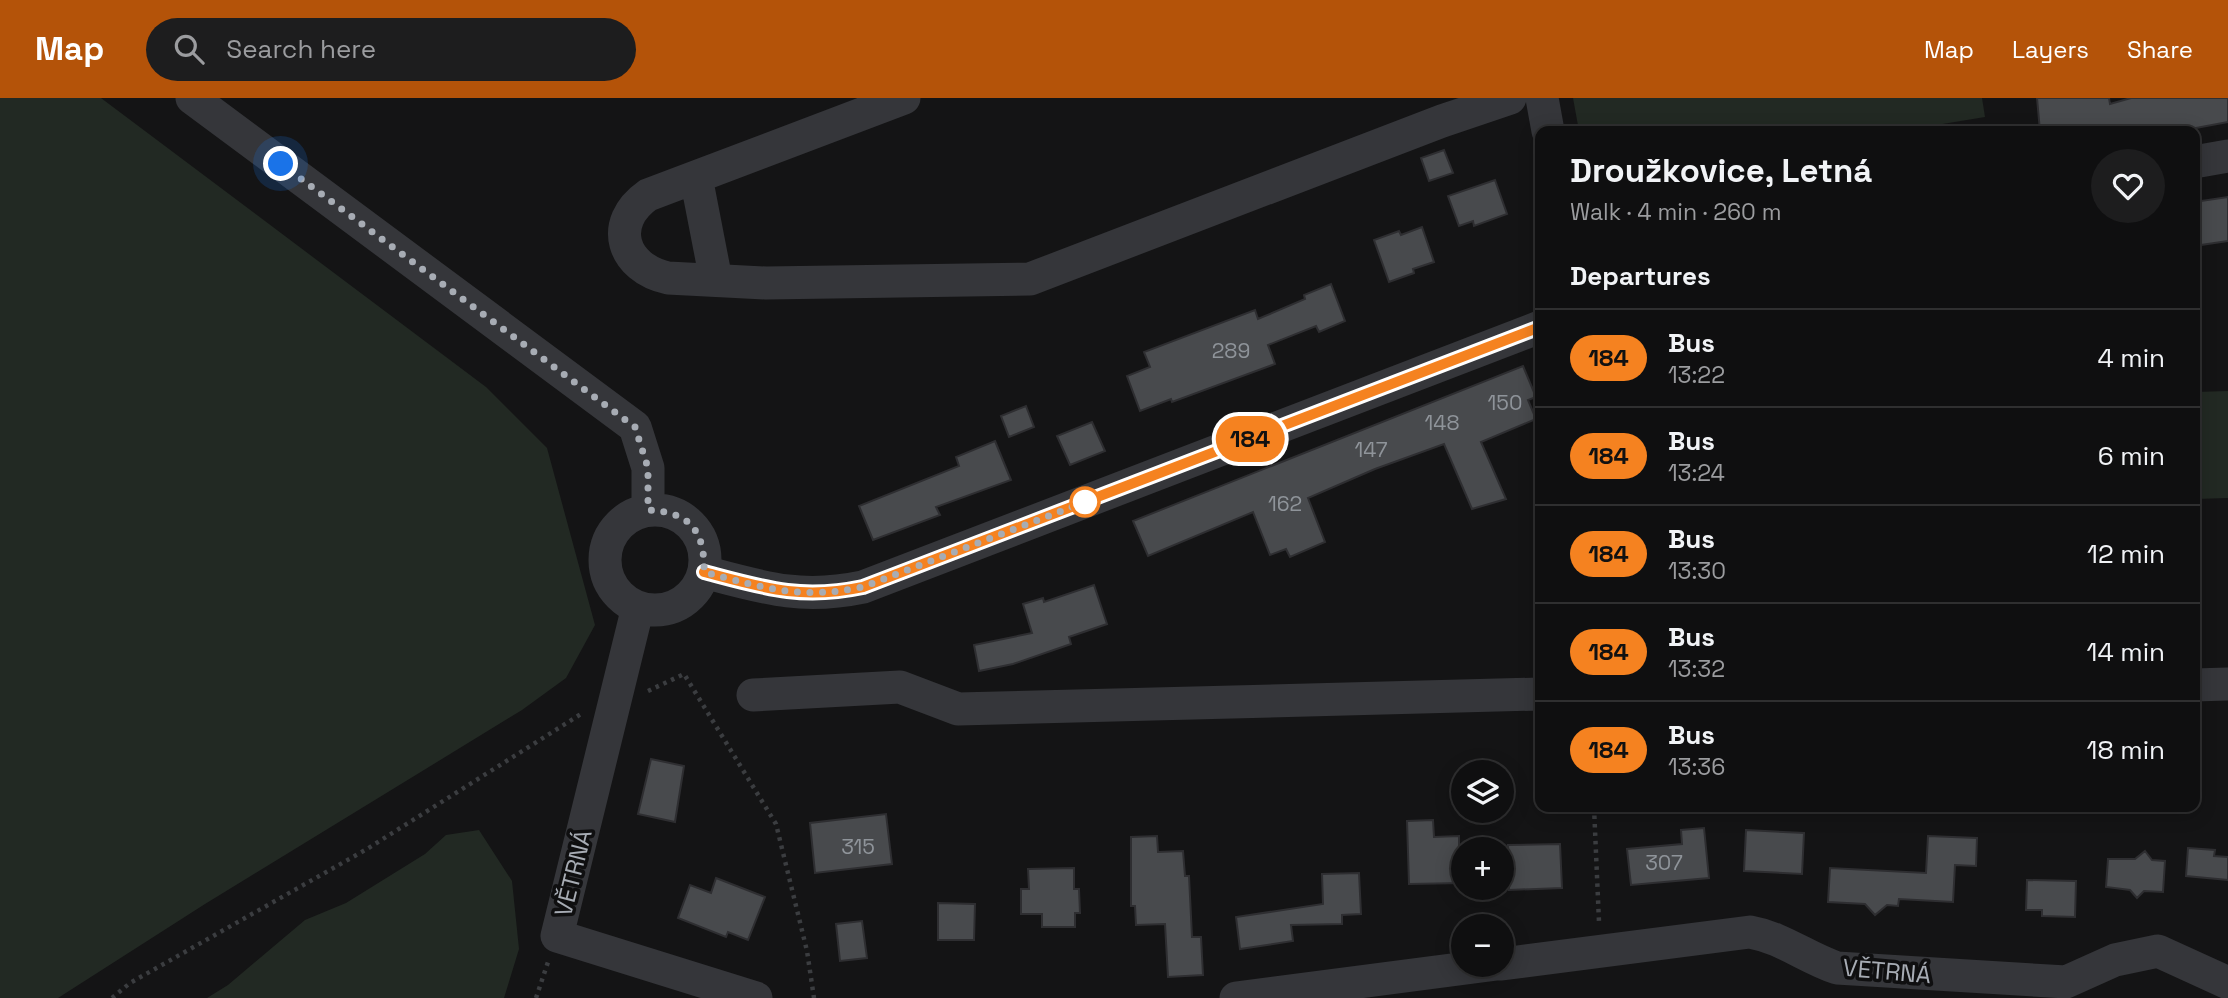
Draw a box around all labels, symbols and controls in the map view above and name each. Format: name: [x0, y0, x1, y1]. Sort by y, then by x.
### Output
search box: [146, 18, 636, 81]
text: Map: [35, 28, 104, 70]
icon: search: [170, 30, 208, 68]
text: Search here: [226, 32, 376, 66]
text: Map: [1924, 34, 1974, 65]
text: Layers: [2012, 34, 2089, 65]
text: Share: [2127, 34, 2193, 65]
your location: [263, 146, 298, 181]
button: heart: [2091, 149, 2165, 223]
text: Droužkovice, Letná: [1570, 150, 1872, 192]
text: Walk · 4 min · 260 m: [1570, 197, 1782, 227]
text: Departures: [1570, 259, 1711, 293]
text: Bus: [1668, 326, 1715, 360]
house number: 289: [1212, 337, 1250, 364]
text: 4 min: [2097, 341, 2165, 375]
text: 184: [1588, 342, 1629, 373]
text: 13:22: [1668, 360, 1725, 390]
house number: 150: [1488, 389, 1522, 416]
house number: 148: [1425, 409, 1460, 436]
line badge: 184: [1210, 416, 1290, 462]
text: 184: [1230, 423, 1270, 454]
text: Bus: [1668, 424, 1715, 458]
house number: 147: [1354, 436, 1388, 463]
text: 6 min: [2098, 439, 2165, 473]
text: 184: [1588, 440, 1629, 471]
text: 13:24: [1668, 458, 1725, 488]
unlabelled marker: [1070, 487, 1100, 517]
house number: 162: [1268, 490, 1302, 517]
text: Bus: [1668, 522, 1715, 556]
text: 12 min: [2087, 537, 2165, 571]
text: 184: [1588, 538, 1629, 569]
text: 13:30: [1668, 556, 1726, 586]
text: Bus: [1668, 620, 1715, 654]
text: 14 min: [2087, 635, 2165, 669]
text: 184: [1588, 636, 1629, 667]
text: 13:32: [1668, 654, 1725, 684]
text: Bus: [1668, 718, 1715, 752]
text: 18 min: [2087, 733, 2165, 767]
text: 184: [1588, 734, 1629, 765]
text: 13:36: [1668, 752, 1725, 782]
map controls: [1451, 760, 1514, 977]
button: layers: [1451, 760, 1514, 823]
street label: VĚTRNÁ: [547, 826, 599, 920]
house number: 315: [841, 833, 875, 860]
button: +: [1451, 837, 1514, 900]
house number: 307: [1645, 849, 1683, 876]
button: −: [1451, 914, 1514, 977]
street label: VĚTRNÁ: [1841, 952, 1933, 990]

